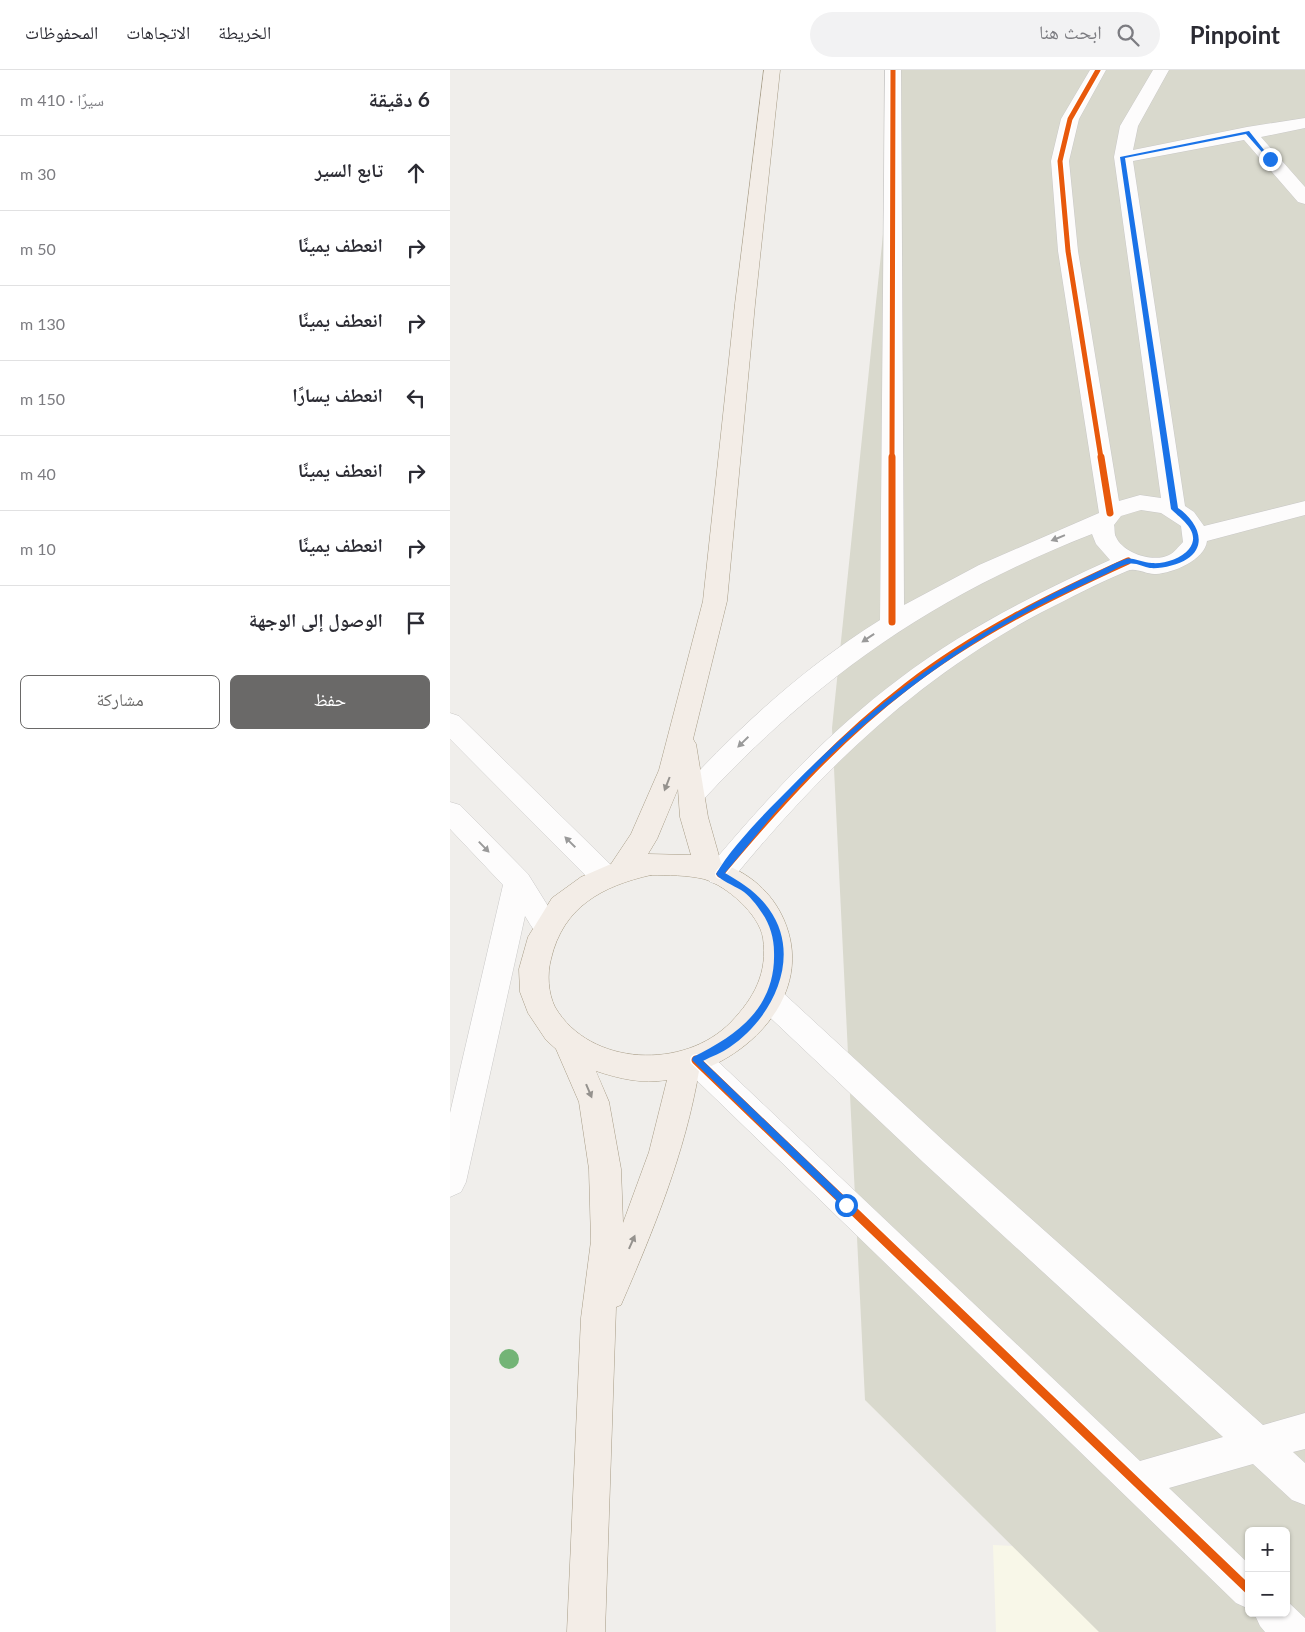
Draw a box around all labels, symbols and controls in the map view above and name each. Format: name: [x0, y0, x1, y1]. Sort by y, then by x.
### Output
search box: [810, 12, 1160, 57]
text: ابحث هنا: [1039, 20, 1102, 43]
text: Pinpoint: [1190, 20, 1280, 49]
text: المحفوظات: [25, 21, 98, 43]
text: الاتجاهات: [126, 21, 190, 43]
text: الخريطة: [218, 21, 271, 43]
icon: search: [1114, 21, 1142, 49]
text: 6 دقيقة: [369, 86, 430, 111]
text: سيرًا · 410 m: [20, 90, 104, 109]
route end: [1259, 148, 1282, 171]
text: تابع السير: [315, 158, 383, 181]
icon: ahead: [402, 159, 430, 187]
text: 30 m: [20, 164, 56, 183]
text: انعطف يمينًا: [298, 233, 383, 256]
icon: right: [402, 234, 430, 262]
text: 50 m: [20, 239, 56, 258]
text: انعطف يمينًا: [298, 308, 383, 331]
icon: right: [402, 309, 430, 337]
text: 130 m: [20, 314, 65, 333]
text: انعطف يسارًا: [292, 383, 383, 406]
icon: left: [402, 384, 430, 412]
text: 150 m: [20, 389, 65, 408]
text: انعطف يمينًا: [298, 458, 383, 481]
icon: right: [402, 459, 430, 487]
text: 40 m: [20, 464, 56, 483]
text: انعطف يمينًا: [298, 533, 383, 556]
icon: right: [402, 534, 430, 562]
one-way arrow: [1051, 534, 1065, 542]
text: 10 m: [20, 539, 56, 558]
text: الوصول إلى الوجهة: [249, 608, 383, 631]
icon: arrive: [402, 609, 430, 637]
one-way arrow: [862, 633, 875, 643]
button: مشاركة: [20, 675, 220, 729]
button: حفظ: [230, 675, 430, 729]
one-way arrow: [738, 736, 750, 748]
one-way arrow: [663, 777, 671, 792]
one-way arrow: [564, 837, 576, 849]
one-way arrow: [478, 840, 490, 852]
one-way arrow: [586, 1083, 593, 1098]
route start: [835, 1194, 858, 1217]
one-way arrow: [628, 1235, 636, 1249]
map controls: [1245, 1527, 1290, 1617]
button: +: [1245, 1527, 1290, 1572]
button: −: [1245, 1572, 1290, 1617]

